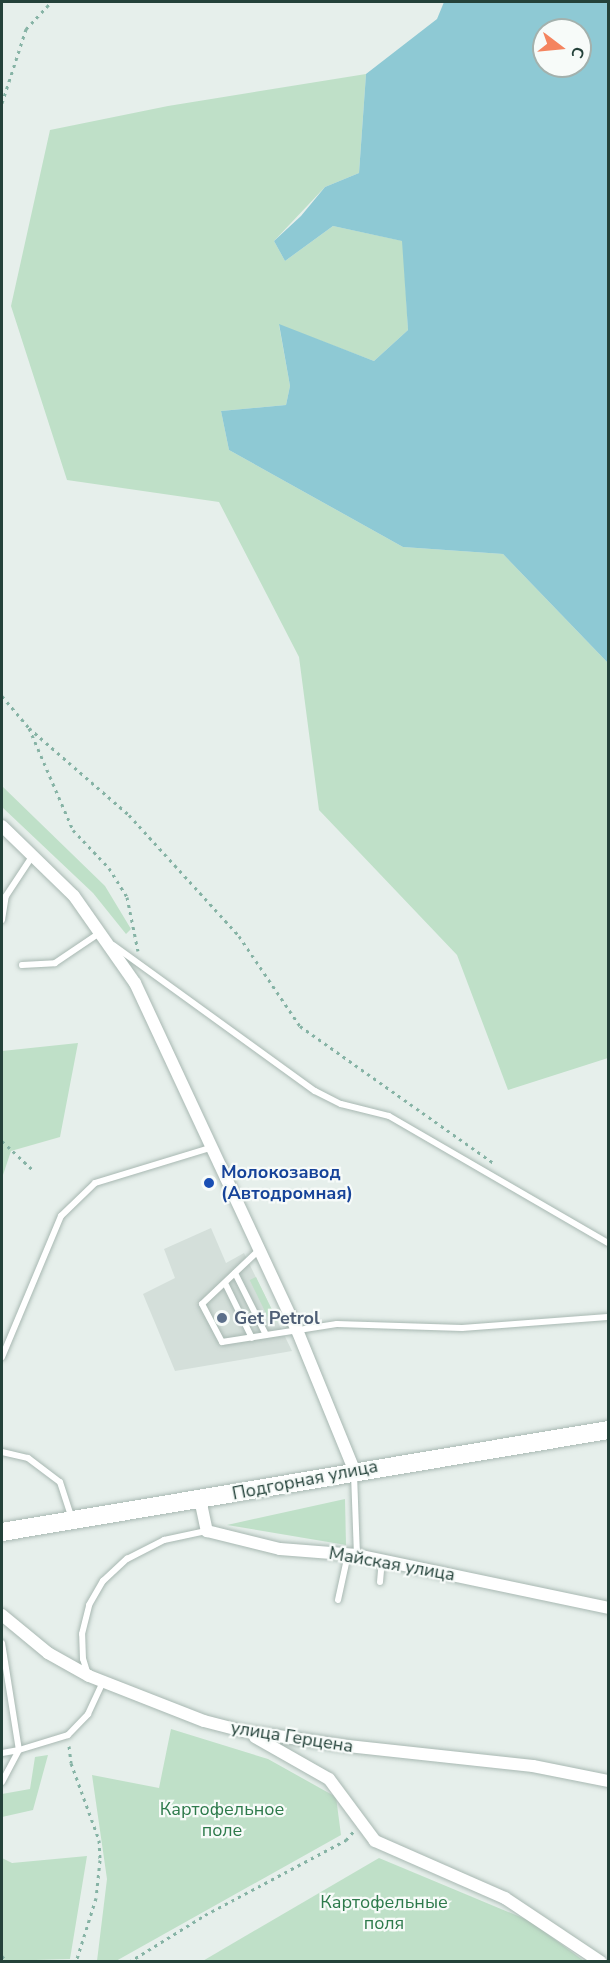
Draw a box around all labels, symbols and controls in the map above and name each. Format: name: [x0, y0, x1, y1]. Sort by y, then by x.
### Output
north arrow: [532, 18, 592, 78]
text: С: [565, 44, 589, 61]
place label: Молокозавод (Автодромная): [221, 1162, 353, 1204]
marker: Молокозавод (Автодромная): [202, 1176, 216, 1190]
place label: Get Petrol: [234, 1307, 320, 1329]
marker: Get Petrol: [215, 1311, 229, 1325]
street label: Подгорная улица: [230, 1455, 380, 1505]
street label: Майская улица: [327, 1542, 457, 1586]
street label: улица Герцена: [229, 1717, 355, 1757]
park label: Картофельное поле: [160, 1799, 284, 1842]
park label: Картофельные поля: [320, 1892, 448, 1934]

